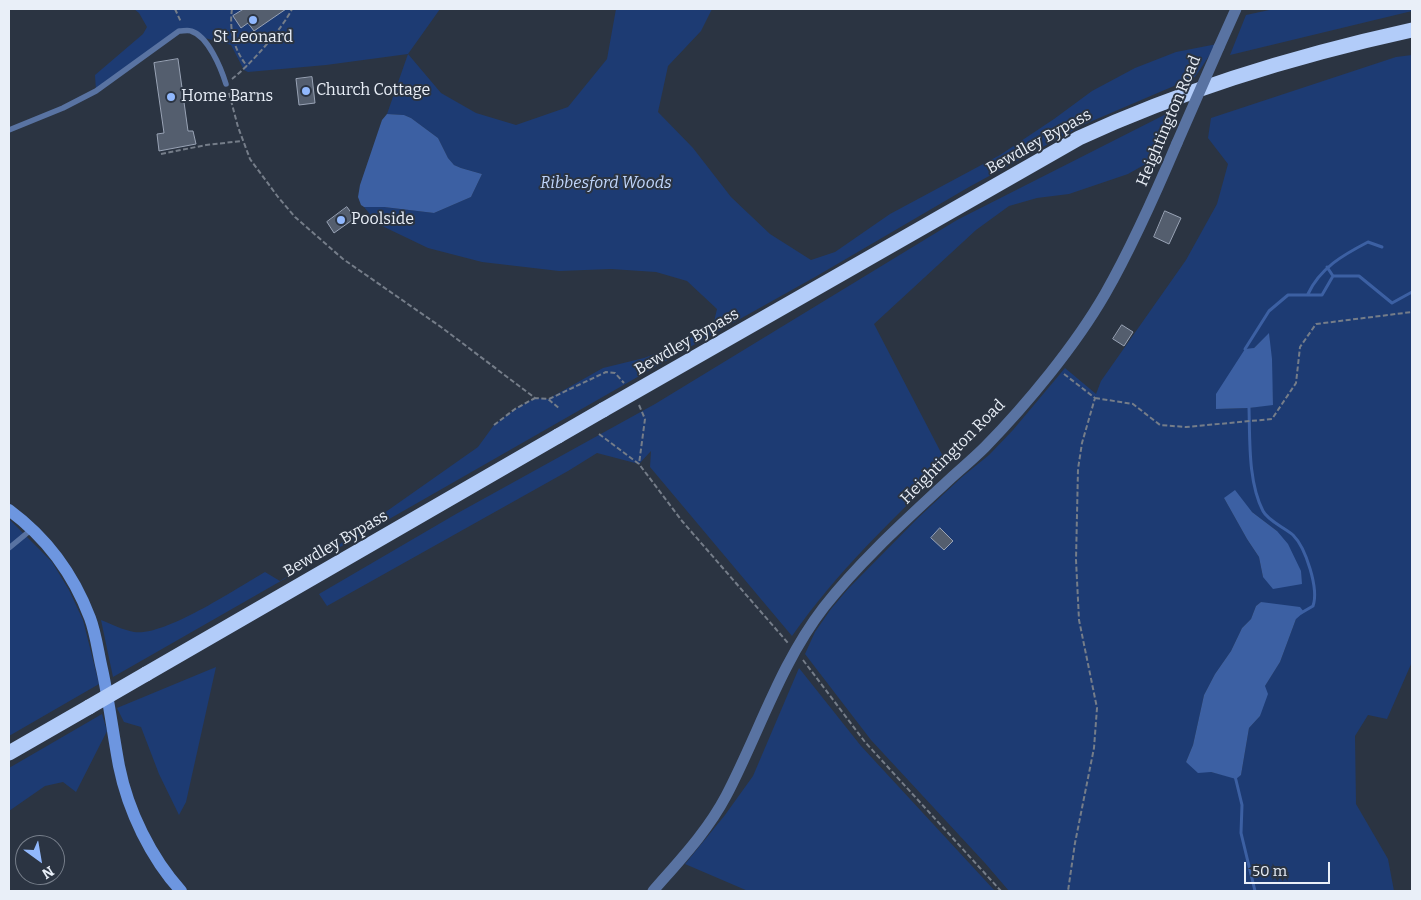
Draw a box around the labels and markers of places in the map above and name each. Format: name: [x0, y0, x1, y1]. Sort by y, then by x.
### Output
marker: St Leonard: [247, 14, 259, 26]
place label: St Leonard: [213, 28, 293, 48]
place label: Church Cottage: [316, 81, 430, 101]
marker: Church Cottage: [300, 85, 312, 97]
place label: Home Barns: [181, 87, 273, 107]
marker: Home Barns: [165, 91, 177, 103]
place label: Poolside: [351, 210, 414, 230]
marker: Poolside: [335, 214, 347, 226]

